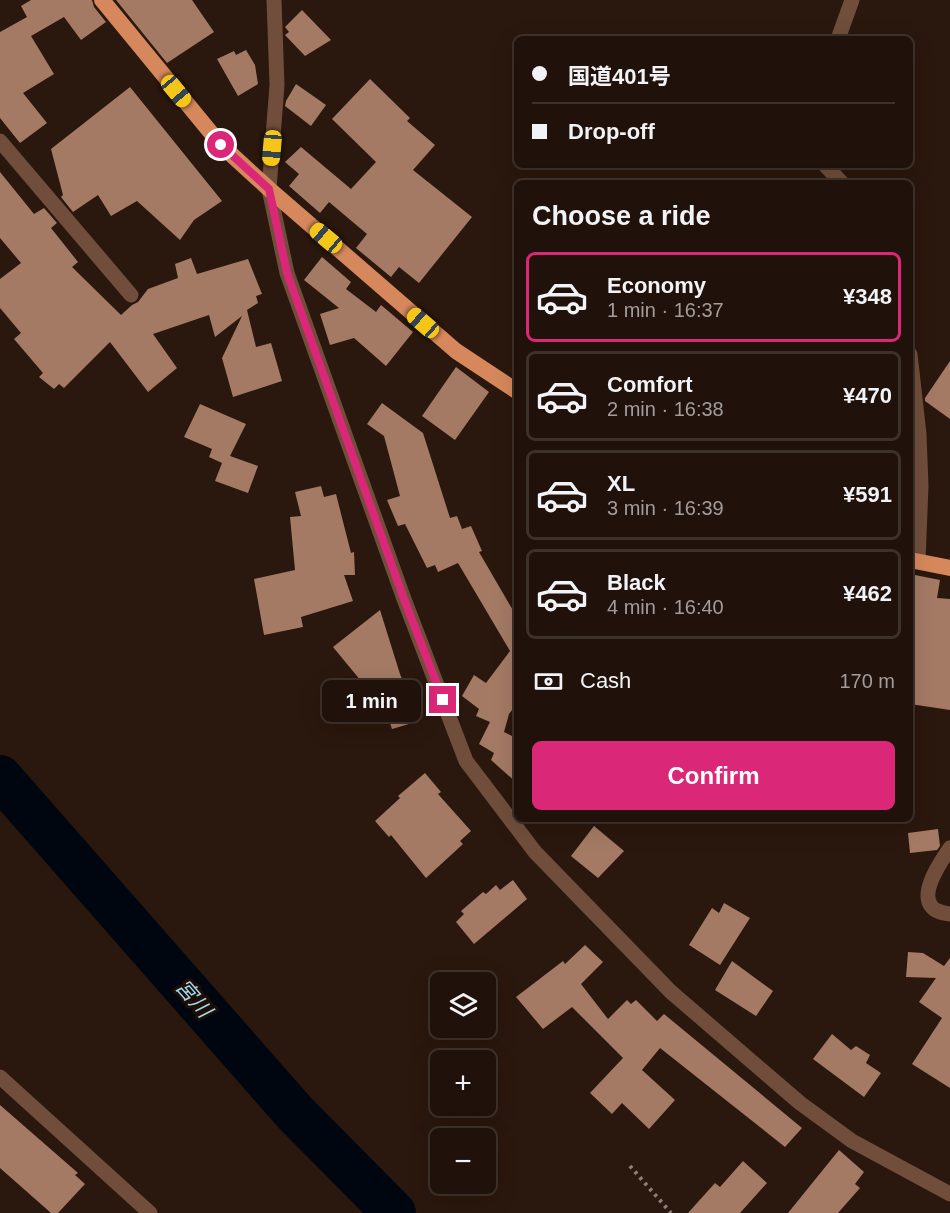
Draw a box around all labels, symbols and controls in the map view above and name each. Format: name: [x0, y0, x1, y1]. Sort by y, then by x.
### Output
text: 国道401号: [568, 64, 671, 89]
car: [158, 71, 194, 111]
text: Drop-off: [568, 119, 655, 144]
car: [261, 129, 283, 167]
route start: [207, 131, 234, 158]
text: Choose a ride: [532, 201, 711, 231]
car: [306, 220, 346, 256]
icon: car: [535, 270, 589, 324]
text: Economy: [607, 273, 706, 298]
text: ¥348: [843, 284, 892, 309]
text: 1 min · 16:37: [607, 299, 724, 321]
car: [404, 304, 442, 342]
icon: car: [535, 369, 589, 423]
text: Comfort: [607, 372, 693, 397]
text: ¥470: [843, 383, 892, 408]
text: 2 min · 16:38: [607, 398, 724, 420]
icon: car: [535, 468, 589, 522]
text: XL: [607, 471, 635, 496]
text: ¥591: [843, 482, 892, 507]
text: 3 min · 16:39: [607, 497, 724, 519]
icon: car: [535, 567, 589, 621]
text: Black: [607, 570, 666, 595]
text: ¥462: [843, 581, 892, 606]
text: 4 min · 16:40: [607, 596, 724, 618]
icon: cash: [532, 665, 565, 698]
text: Cash: [580, 668, 631, 693]
text: 170 m: [839, 670, 895, 692]
callout: 1 min: [323, 679, 422, 721]
route end: [429, 686, 456, 713]
text: 1 min: [345, 690, 398, 712]
button: Confirm: [532, 741, 895, 810]
map controls: [430, 972, 496, 1194]
button: layers: [430, 972, 496, 1038]
water label: 宮川: [172, 975, 218, 1023]
button: +: [430, 1050, 496, 1116]
button: −: [430, 1128, 496, 1194]

